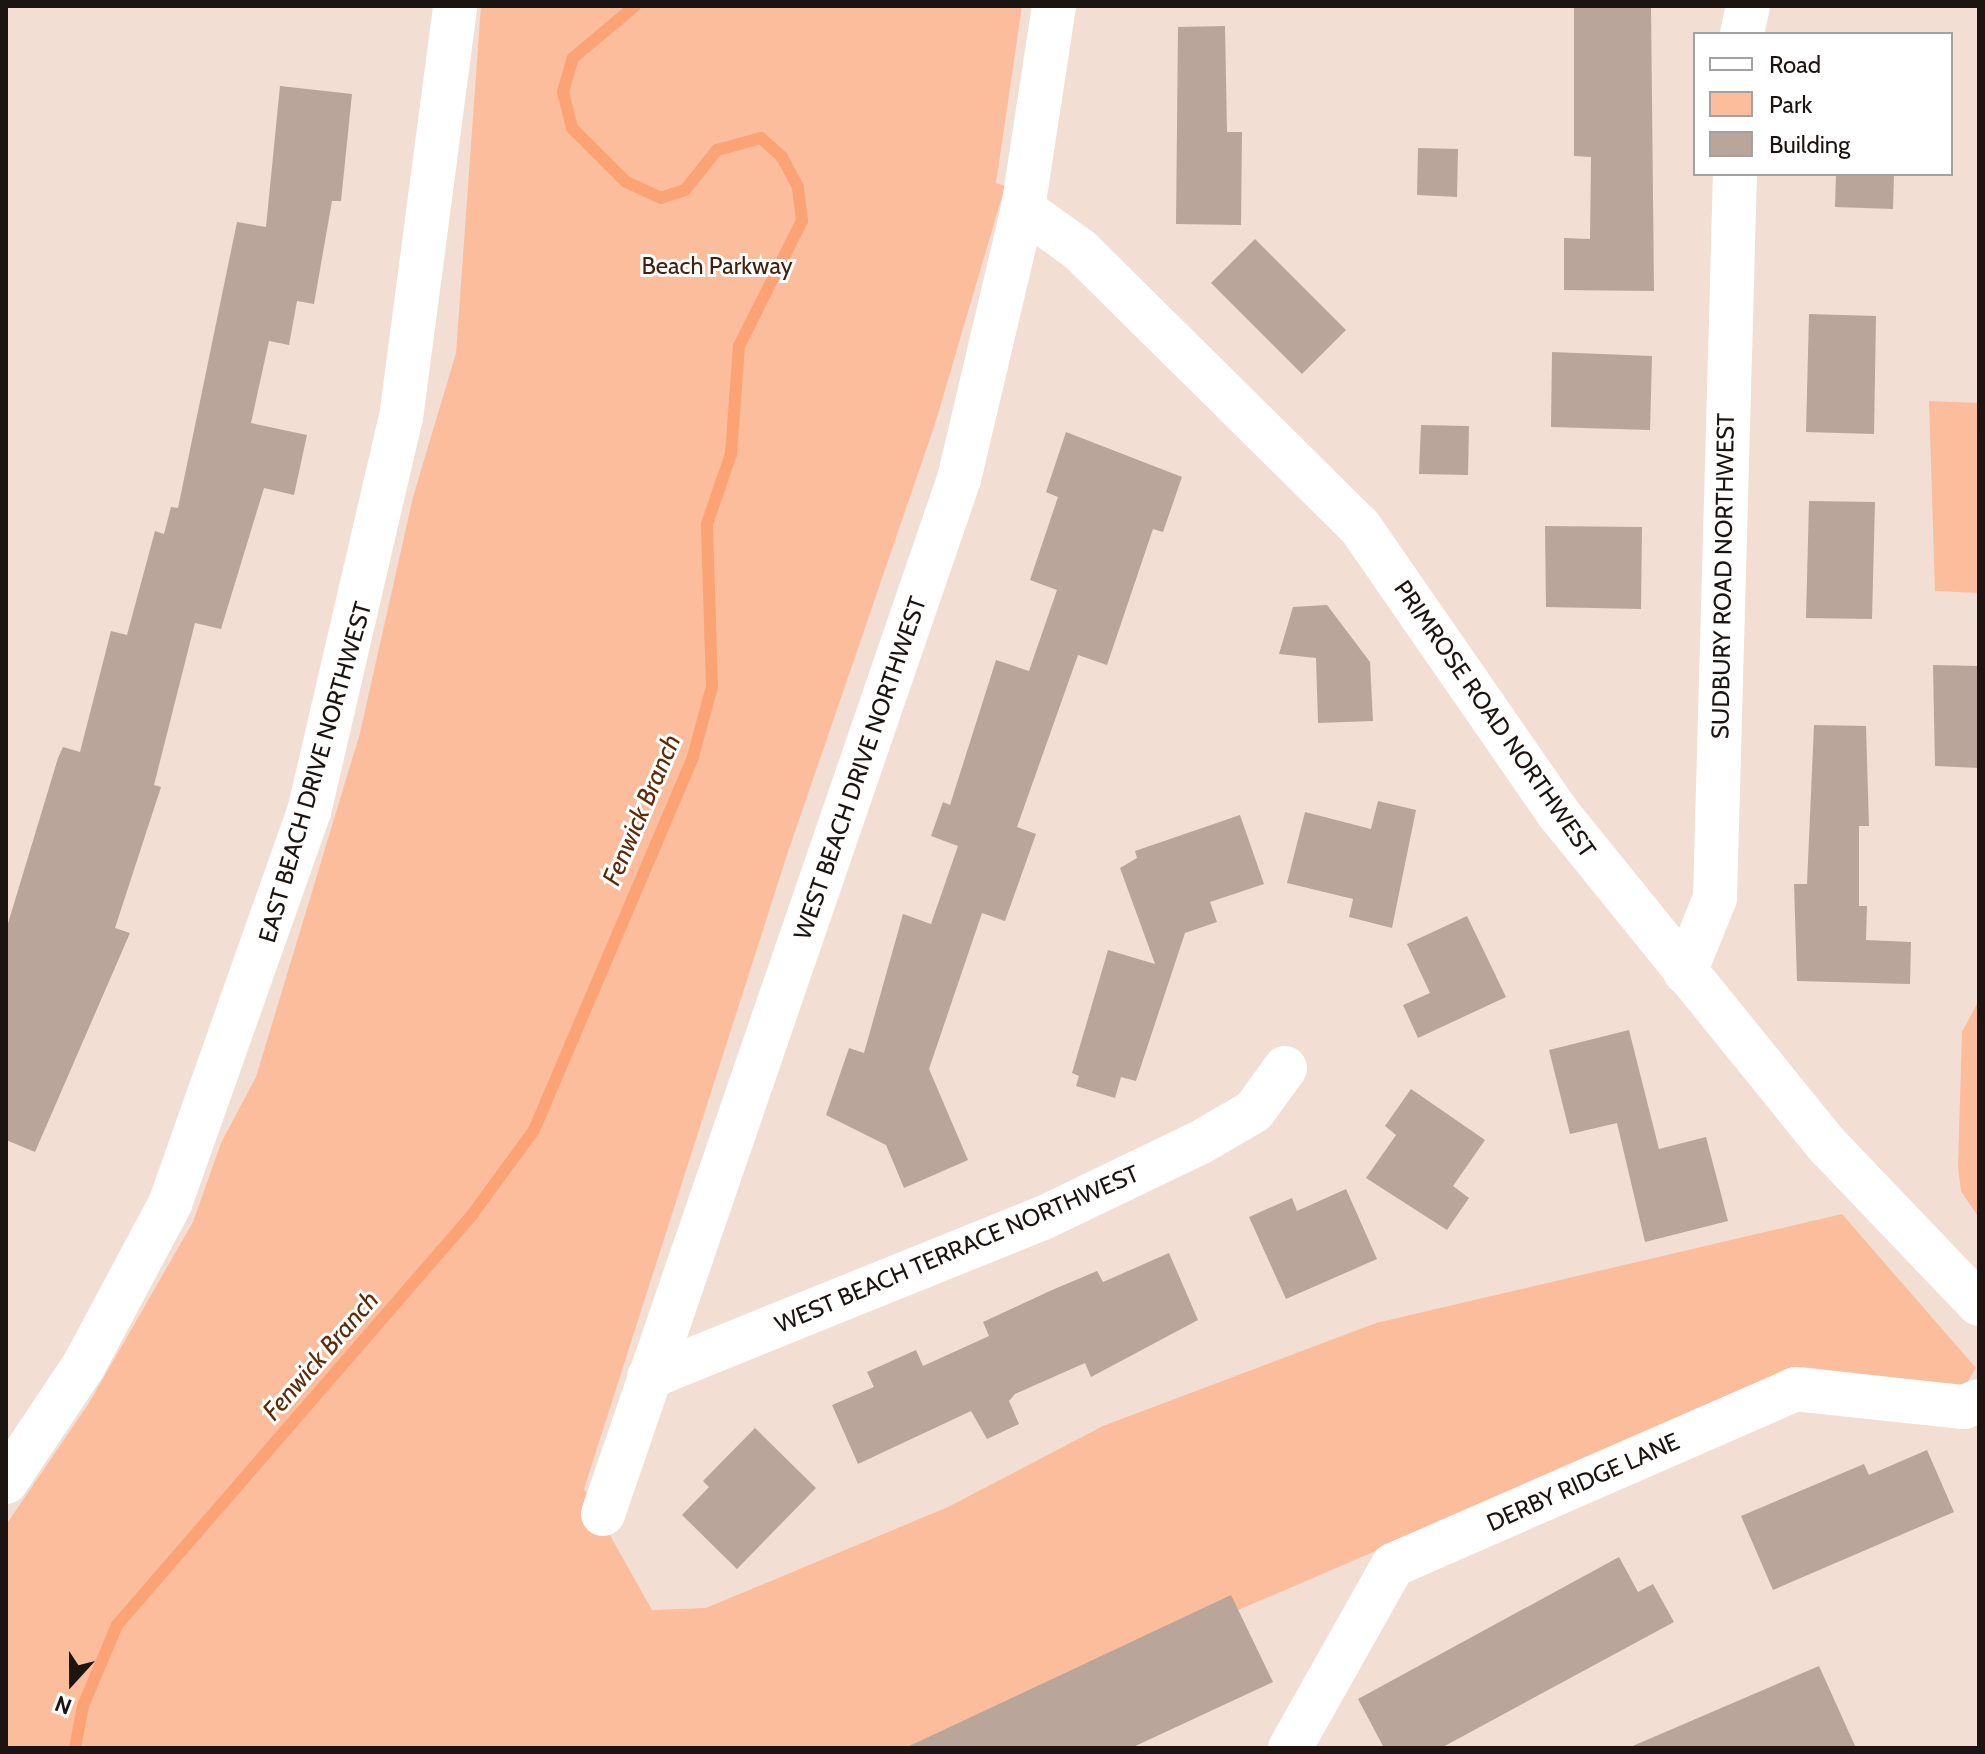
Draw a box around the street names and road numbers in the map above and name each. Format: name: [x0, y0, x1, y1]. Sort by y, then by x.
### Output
street label: SUDBURY ROAD NORTHWEST: [1706, 413, 1740, 739]
street label: PRIMROSE ROAD NORTHWEST: [1388, 575, 1602, 863]
street label: WEST BEACH DRIVE NORTHWEST: [788, 593, 932, 943]
street label: EAST BEACH DRIVE NORTHWEST: [253, 598, 377, 946]
street label: WEST BEACH TERRACE NORTHWEST: [771, 1159, 1143, 1339]
street label: DERBY RIDGE LANE: [1482, 1427, 1684, 1537]

